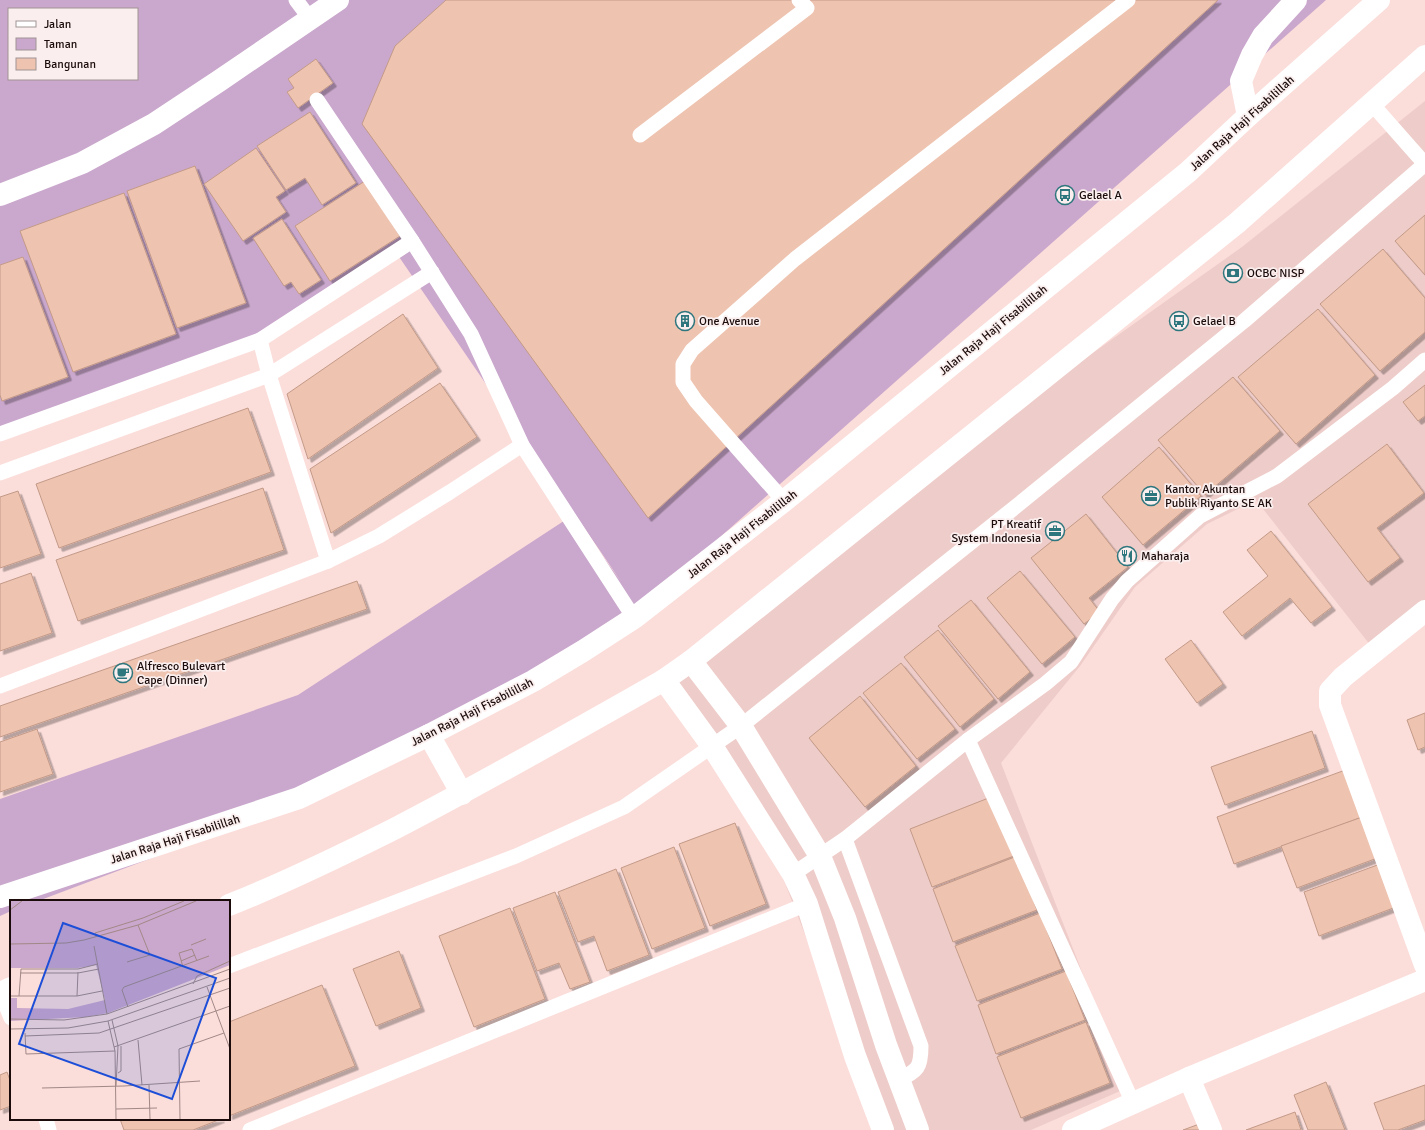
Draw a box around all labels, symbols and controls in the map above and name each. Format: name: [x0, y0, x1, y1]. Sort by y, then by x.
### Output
legend: [8, 8, 138, 80]
text: Jalan: [44, 17, 71, 32]
text: Taman: [44, 37, 77, 52]
text: Bangunan: [44, 57, 96, 72]
street label: Jalan Raja Haji Fisabilillah: [1187, 73, 1298, 174]
bus stop icon: Gelael A: [1054, 184, 1076, 206]
place label: Gelael A: [1079, 188, 1122, 203]
bank icon: OCBC NISP: [1222, 262, 1244, 284]
place label: OCBC NISP: [1247, 266, 1305, 281]
street label: Jalan Raja Haji Fisabilillah: [936, 282, 1051, 379]
building icon: One Avenue: [674, 310, 696, 332]
bus stop icon: Gelael B: [1168, 310, 1190, 332]
place label: One Avenue: [699, 314, 760, 329]
place label: Gelael B: [1193, 314, 1236, 329]
place label: Kantor Akuntan Publik Riyanto SE AK: [1165, 482, 1272, 511]
office icon: Kantor Akuntan Publik Riyanto SE AK: [1140, 485, 1162, 507]
street label: Jalan Raja Haji Fisabilillah: [684, 487, 800, 582]
place label: PT Kreatif System Indonesia: [952, 517, 1042, 546]
office icon: PT Kreatif System Indonesia: [1044, 520, 1066, 542]
restaurant icon: Maharaja: [1116, 545, 1138, 567]
place label: Maharaja: [1141, 549, 1189, 564]
place label: Alfresco Bulevart Cape (Dinner): [137, 659, 225, 688]
cafe icon: Alfresco Bulevart Cape (Dinner): [112, 662, 134, 684]
street label: Jalan Raja Haji Fisabilillah: [409, 675, 536, 750]
street label: Jalan Raja Haji Fisabilillah: [108, 811, 242, 868]
inset map: [10, 900, 230, 1120]

